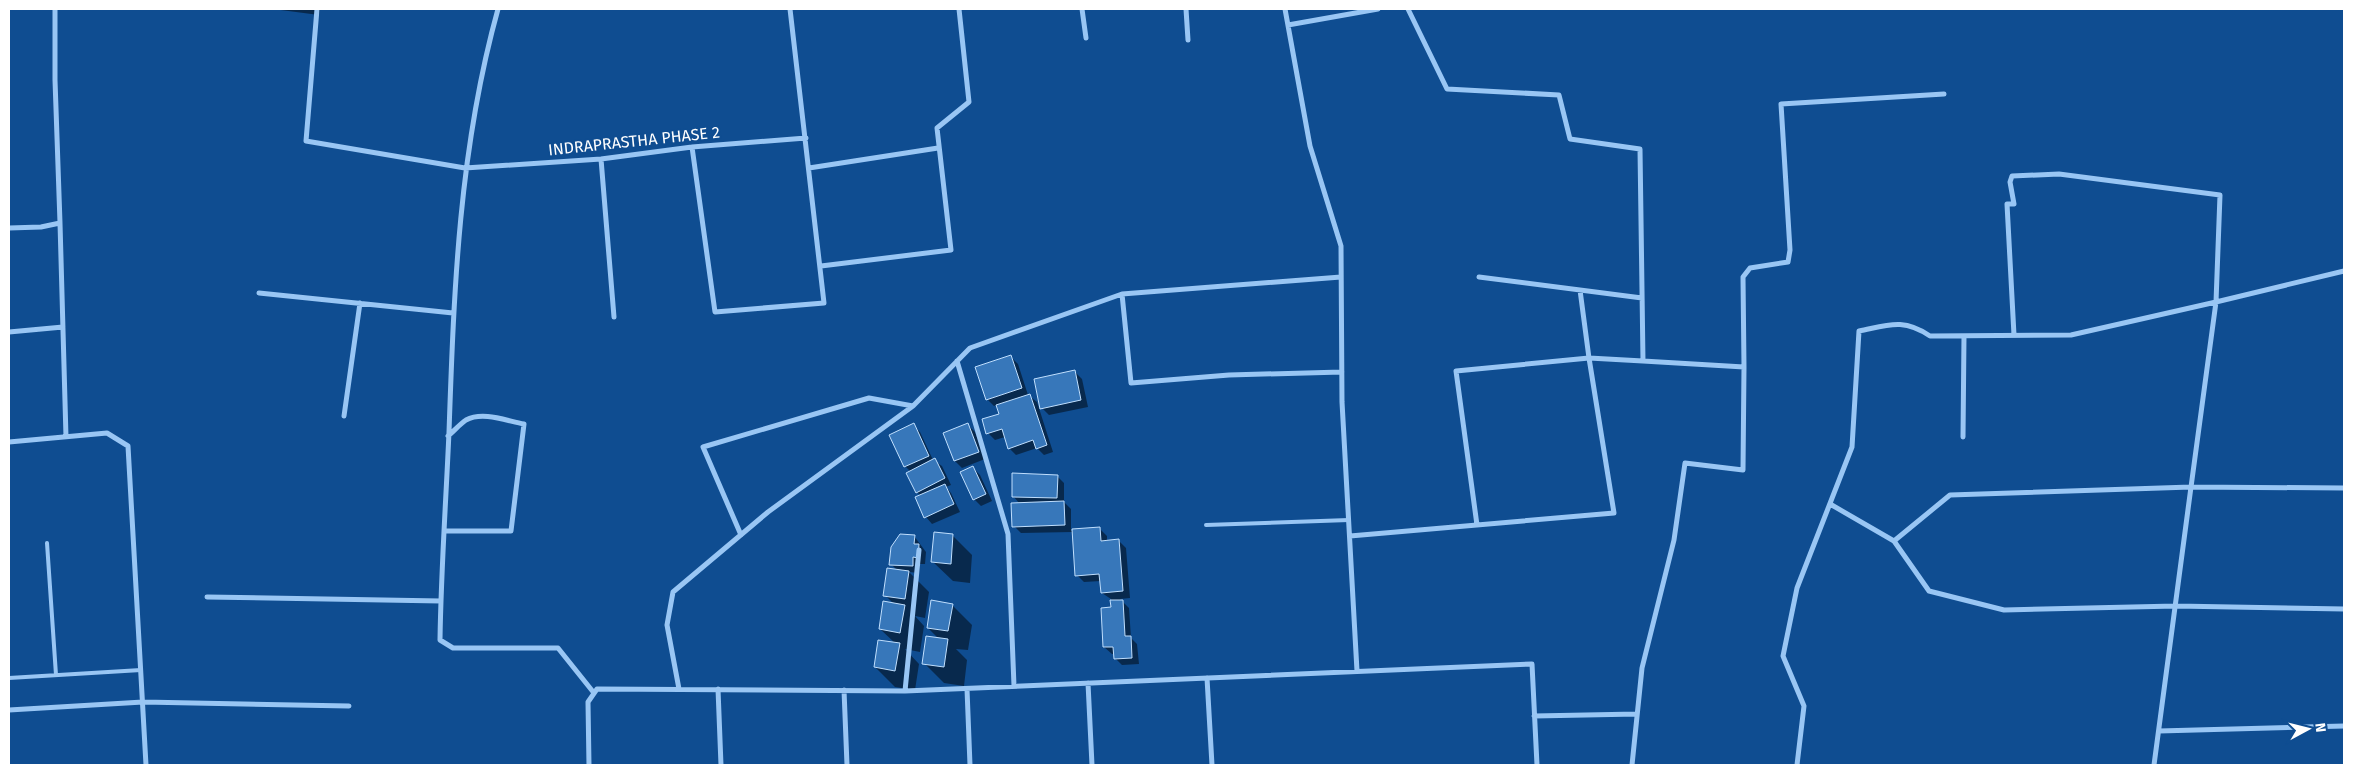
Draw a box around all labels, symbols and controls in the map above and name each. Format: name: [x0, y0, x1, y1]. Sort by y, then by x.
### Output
street label: INDRAPRASTHA PHASE 2: [547, 123, 721, 159]
north arrow: [2283, 704, 2333, 754]
text: N: [2311, 722, 2329, 733]

